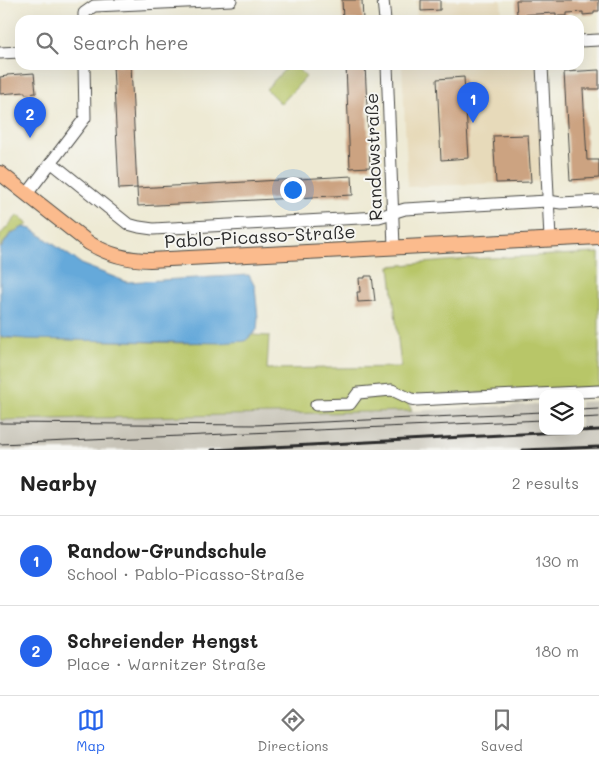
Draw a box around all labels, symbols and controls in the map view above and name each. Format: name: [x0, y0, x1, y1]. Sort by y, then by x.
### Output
search box: [15, 15, 584, 70]
icon: search: [33, 29, 61, 57]
text: Search here: [73, 30, 189, 55]
pin: 1: [457, 82, 489, 123]
street label: Randowstraße: [359, 92, 387, 222]
pin: 2: [14, 97, 46, 138]
your location: [280, 177, 306, 203]
street label: Pablo-Picasso-Straße: [164, 219, 356, 253]
map controls: [539, 390, 584, 435]
button: layers: [539, 390, 584, 435]
text: Nearby: [20, 469, 97, 496]
text: 2 results: [512, 472, 579, 493]
text: Randow-Grundschule: [67, 538, 267, 563]
text: 1: [32, 550, 40, 571]
text: 130 m: [535, 550, 579, 571]
text: School · Pablo-Picasso-Straße: [67, 563, 305, 584]
text: Schreiender Hengst: [67, 628, 258, 653]
text: 2: [32, 640, 40, 661]
text: 180 m: [534, 640, 579, 661]
text: Place · Warnitzer Straße: [67, 653, 266, 674]
tab: Map: [76, 706, 105, 755]
tab: Directions: [257, 706, 329, 755]
tab: Saved: [481, 706, 523, 755]

